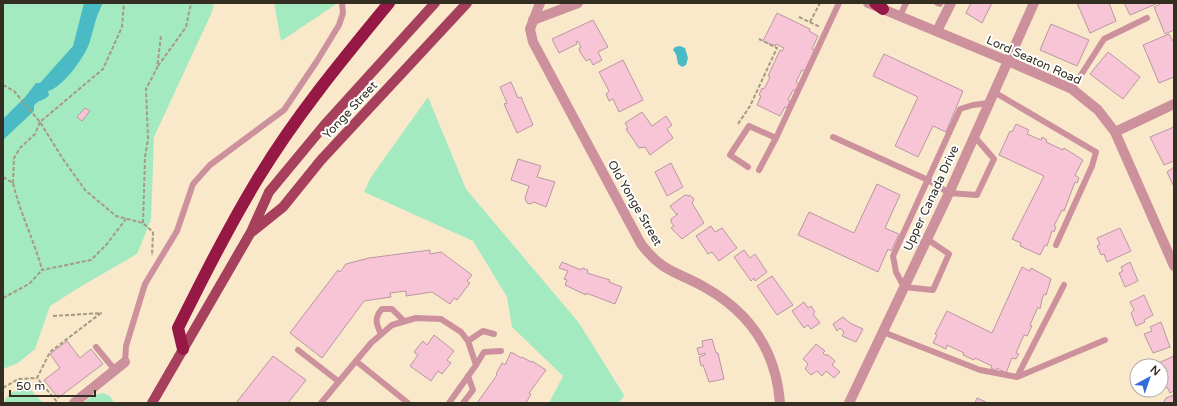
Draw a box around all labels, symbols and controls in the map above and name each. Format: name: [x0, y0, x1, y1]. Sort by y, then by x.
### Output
street label: Lord Seaton Road: [984, 33, 1084, 87]
street label: Yonge Street: [320, 78, 380, 142]
street label: Upper Canada Drive: [900, 143, 962, 253]
street label: Old Yonge Street: [605, 158, 665, 249]
north arrow: [1129, 358, 1169, 398]
text: N: [1148, 363, 1163, 379]
scale bar: [10, 372, 95, 398]
text: 50 m: [16, 379, 45, 393]

